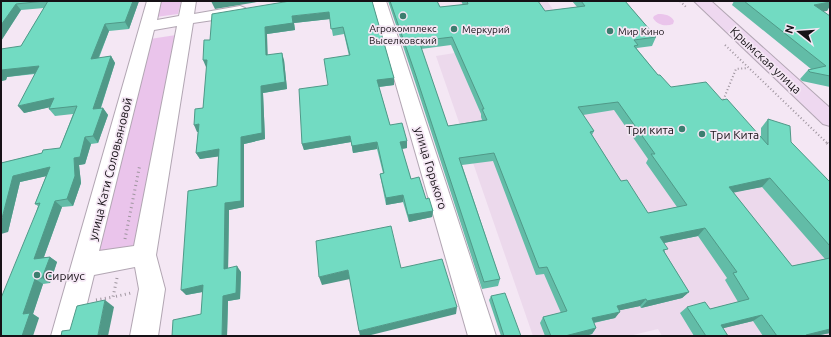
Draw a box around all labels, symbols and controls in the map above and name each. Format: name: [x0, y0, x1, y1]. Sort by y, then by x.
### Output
marker: Агрокомплекс Выселковский: [398, 11, 408, 21]
north arrow: [779, 12, 819, 52]
place label: Агрокомплекс Выселковский: [369, 23, 437, 46]
text: N: [782, 23, 796, 35]
marker: Меркурий: [449, 24, 459, 34]
place label: Меркурий: [462, 24, 510, 35]
street label: Крымская улица: [728, 24, 804, 96]
marker: Мир Кино: [605, 26, 615, 36]
place label: Мир Кино: [618, 26, 665, 37]
street label: улица Кати Соловьяновой: [86, 96, 134, 242]
place label: Три кита: [626, 123, 674, 136]
marker: Три кита: [677, 124, 687, 134]
street label: улица Горького: [412, 125, 450, 211]
place label: Три Кита: [710, 128, 759, 141]
marker: Три Кита: [697, 129, 707, 139]
place label: Сириус: [45, 269, 85, 282]
marker: Сириус: [32, 270, 42, 280]

